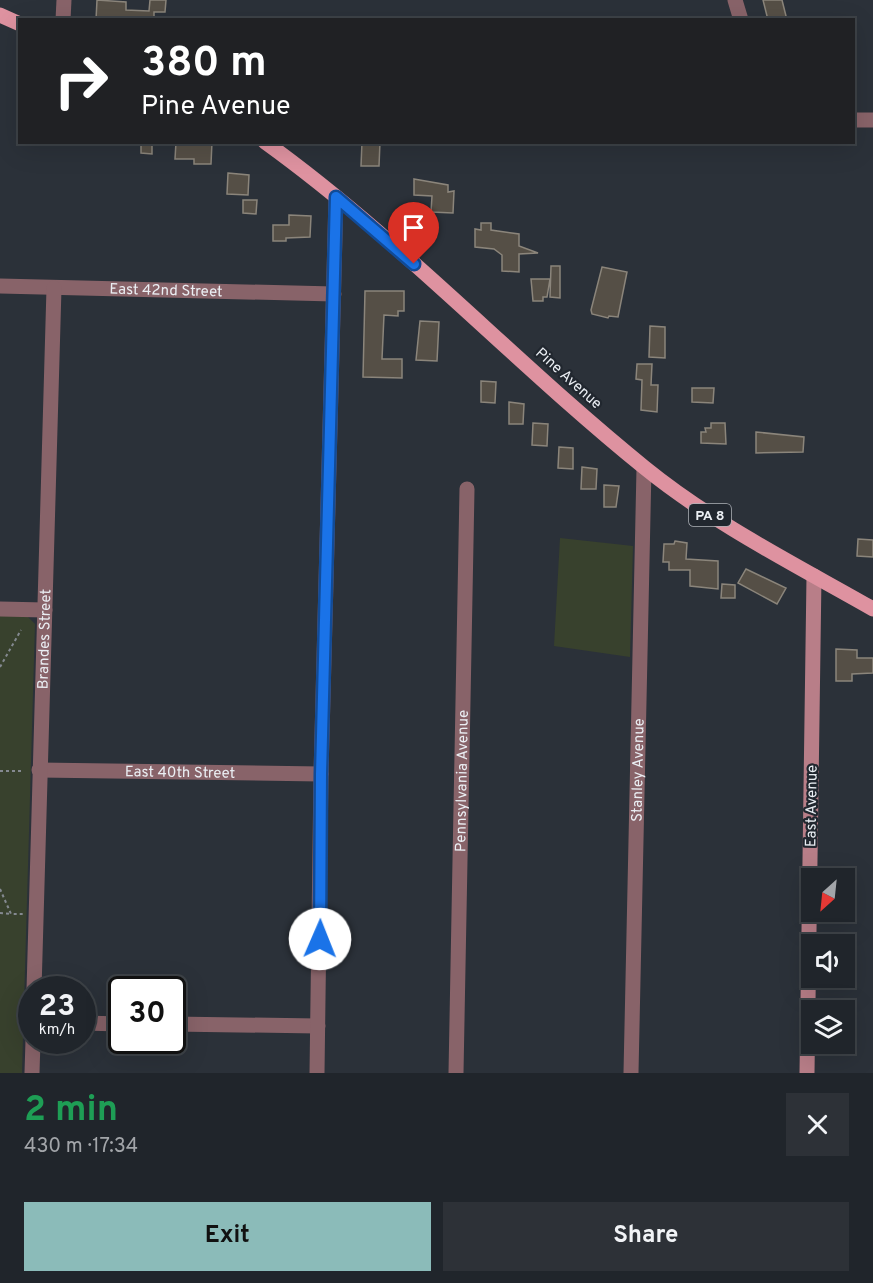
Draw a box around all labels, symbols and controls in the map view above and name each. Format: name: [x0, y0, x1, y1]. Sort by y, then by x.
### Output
text: 380 m: [141, 38, 267, 91]
icon: right: [42, 42, 120, 120]
text: Pine Avenue: [141, 90, 291, 124]
pin: [388, 202, 439, 264]
icon: arrive: [397, 211, 430, 244]
street label: East 42nd Street: [109, 281, 223, 302]
street label: Pine Avenue: [531, 344, 605, 414]
road number: PA 8: [689, 504, 731, 526]
street label: Brandes Street: [35, 589, 56, 690]
street label: Pennsylvania Avenue: [452, 710, 474, 852]
street label: Stanley Avenue: [628, 718, 650, 822]
street label: East 40th Street: [125, 763, 235, 784]
street label: East Avenue: [802, 765, 823, 847]
north arrow: [801, 868, 855, 922]
map controls: [801, 868, 855, 1054]
position arrow: [288, 907, 352, 971]
button: sound: [801, 934, 855, 988]
speed limit sign: 30: [108, 976, 186, 1054]
text: 23: [39, 989, 75, 1026]
button: layers: [801, 1000, 855, 1054]
text: km/h: [39, 1021, 75, 1040]
text: 2 min: [24, 1088, 118, 1134]
button: close: [786, 1093, 849, 1156]
text: 430 m · 17:34: [24, 1134, 138, 1160]
button: Exit: [24, 1202, 431, 1271]
button: Share: [443, 1202, 849, 1271]

